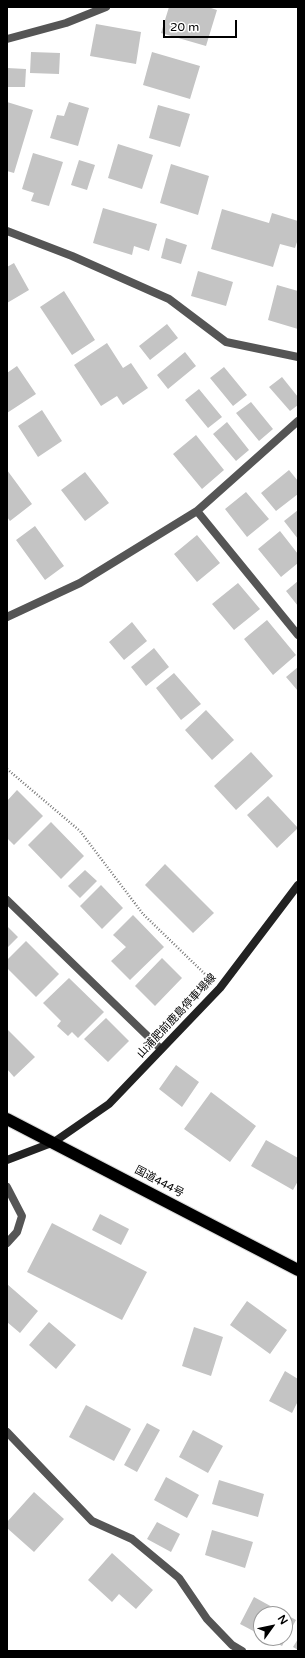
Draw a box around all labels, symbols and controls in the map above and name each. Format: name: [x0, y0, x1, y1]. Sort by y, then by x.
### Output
scale bar: [165, 12, 239, 38]
text: 20 m: [170, 20, 199, 34]
street label: 山浦肥前鹿島停車場線: [135, 971, 219, 1061]
street label: 国道444号: [132, 1164, 186, 1200]
north arrow: [253, 1606, 293, 1646]
text: N: [275, 1612, 291, 1627]

